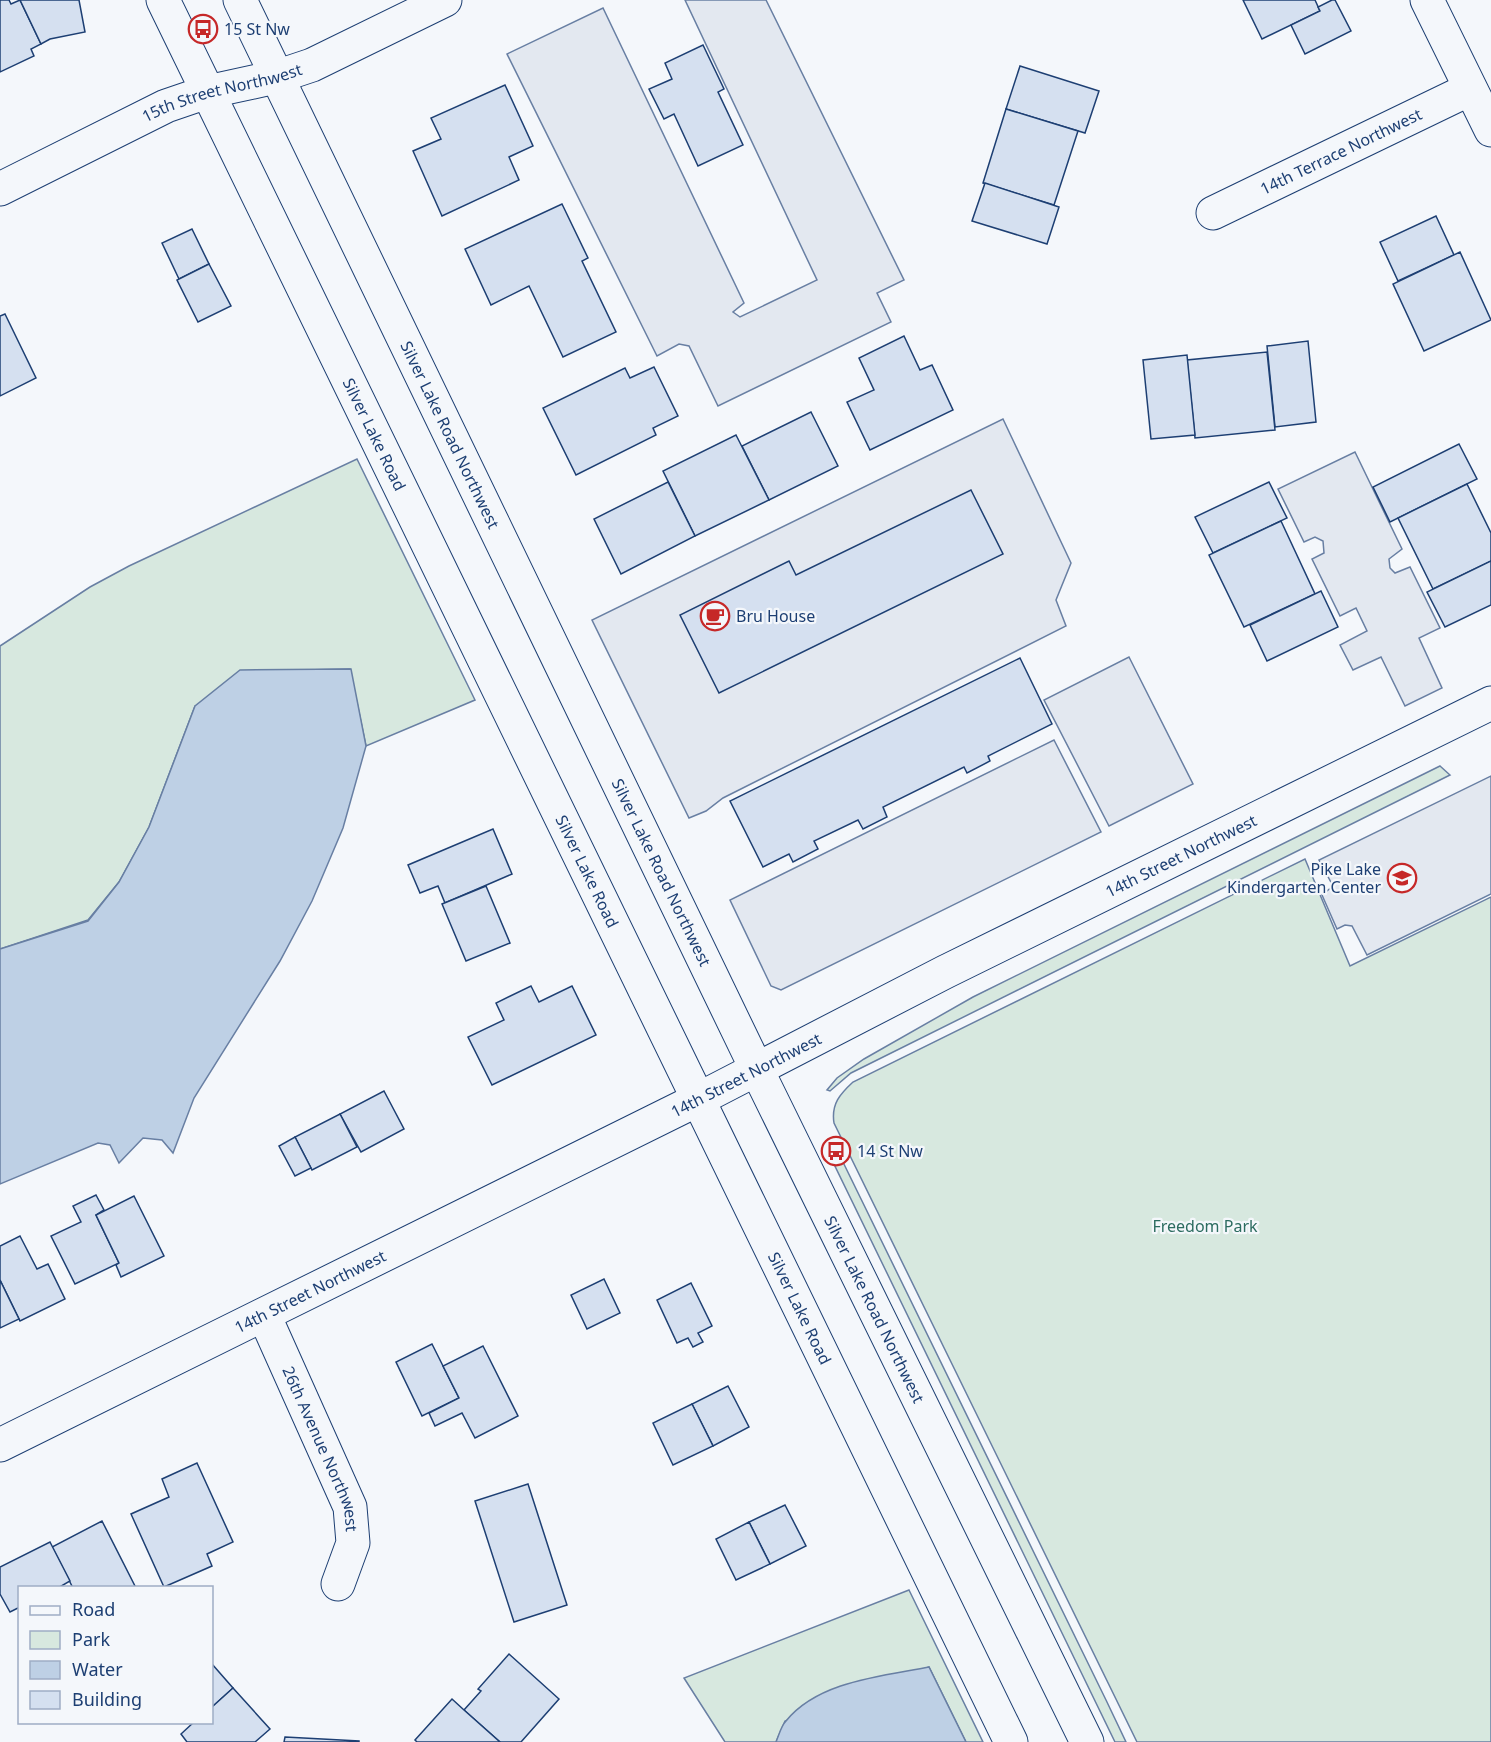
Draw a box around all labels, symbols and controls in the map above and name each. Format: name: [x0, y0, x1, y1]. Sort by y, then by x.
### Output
bus stop icon: 15 St Nw: [187, 13, 219, 45]
place label: 15 St Nw: [224, 18, 290, 40]
street label: 15th Street Northwest: [138, 58, 305, 127]
street label: 14th Terrace Northwest: [1256, 103, 1426, 200]
street label: Silver Lake Road Northwest: [395, 337, 505, 533]
street label: Silver Lake Road: [338, 374, 411, 494]
cafe icon: Bru House: [699, 600, 731, 632]
place label: Bru House: [736, 605, 815, 627]
street label: Silver Lake Road Northwest: [607, 775, 716, 970]
street label: 14th Street Northwest: [1101, 809, 1260, 902]
street label: Silver Lake Road: [550, 811, 624, 931]
place label: Pike Lake Kindergarten Center: [1227, 858, 1381, 898]
school or university icon: Pike Lake Kindergarten Center: [1386, 862, 1418, 894]
street label: 14th Street Northwest: [667, 1027, 825, 1123]
bus stop icon: 14 St Nw: [820, 1135, 852, 1167]
place label: 14 St Nw: [857, 1140, 923, 1162]
street label: Silver Lake Road Northwest: [819, 1212, 930, 1407]
park label: Freedom Park: [1152, 1215, 1258, 1237]
street label: 14th Street Northwest: [231, 1245, 390, 1338]
street label: Silver Lake Road: [763, 1248, 837, 1368]
street label: 26th Avenue Northwest: [277, 1363, 363, 1533]
legend: [18, 1586, 213, 1724]
text: Road: [72, 1597, 115, 1621]
text: Park: [72, 1627, 110, 1651]
text: Water: [72, 1657, 123, 1681]
text: Building: [72, 1687, 142, 1711]

